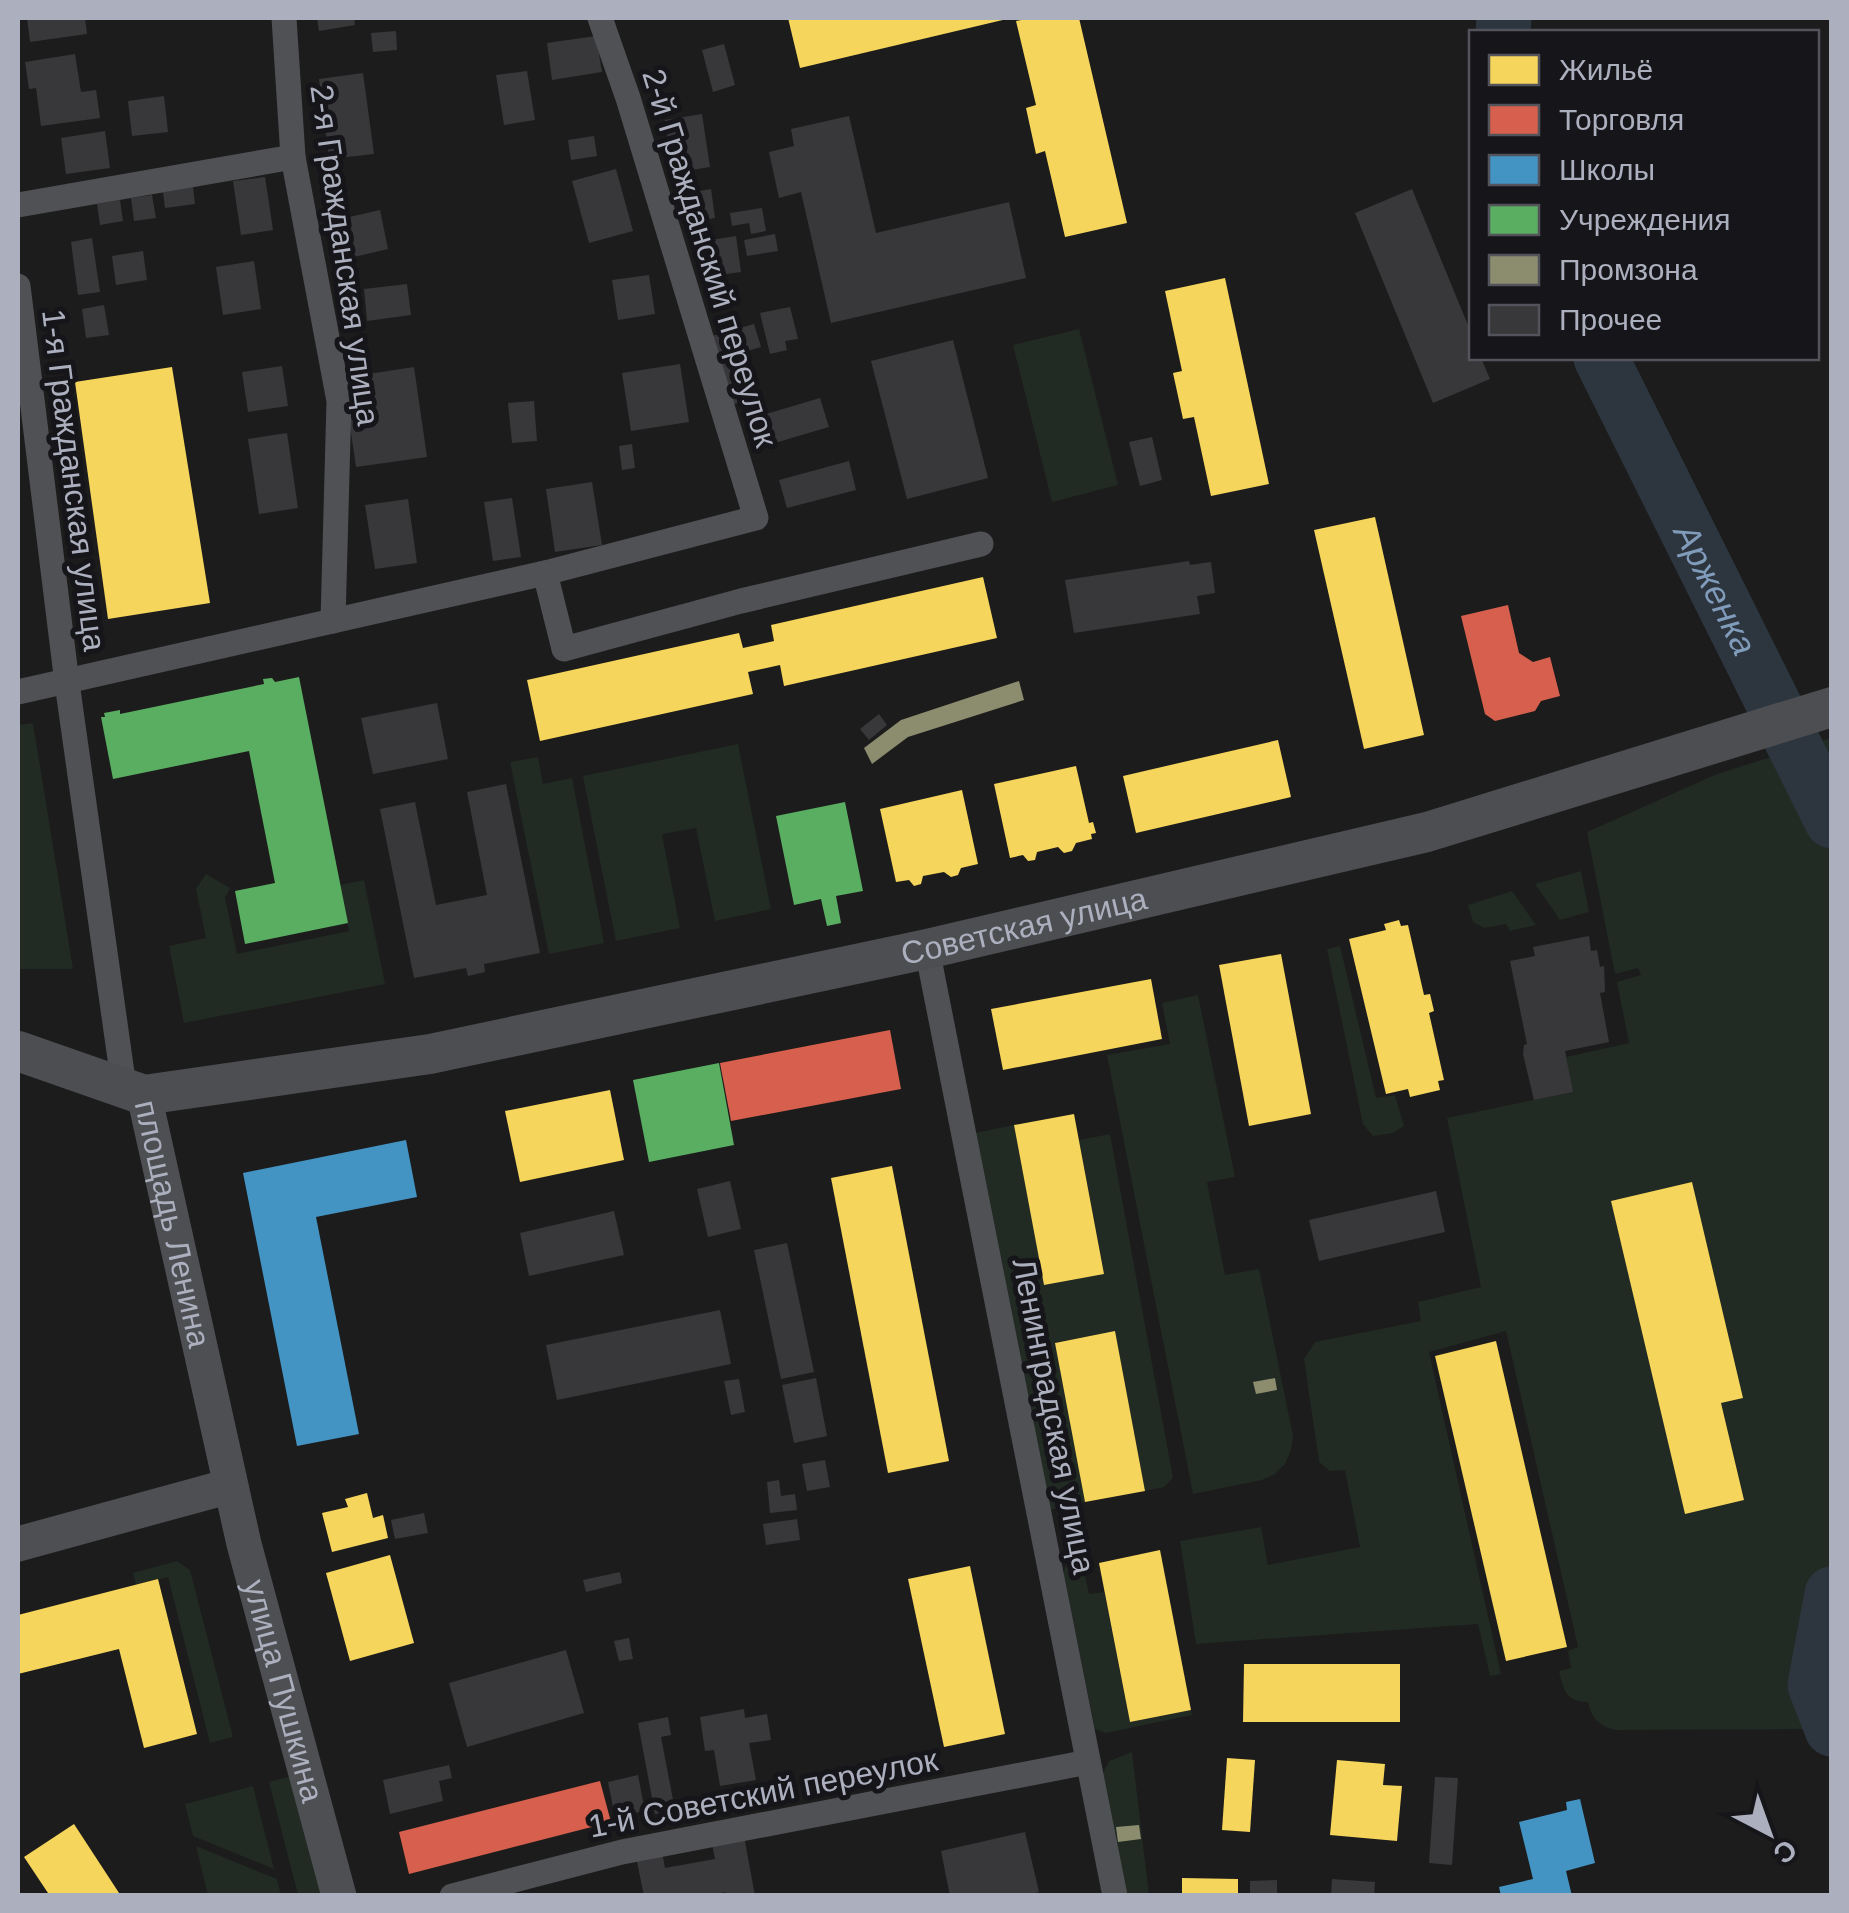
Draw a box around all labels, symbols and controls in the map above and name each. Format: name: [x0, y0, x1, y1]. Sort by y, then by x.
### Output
legend: [1469, 30, 1819, 360]
text: Жильё: [1559, 53, 1653, 86]
street label: 2-й Гражданский переулок: [635, 65, 785, 452]
street label: 2-я Гражданская улица: [303, 82, 387, 428]
text: Торговля: [1559, 103, 1684, 136]
text: Школы: [1559, 153, 1655, 186]
text: Учреждения: [1559, 203, 1731, 236]
text: Промзона: [1559, 253, 1698, 286]
text: Прочее: [1559, 303, 1662, 336]
street label: 1-я Гражданская улица: [35, 307, 113, 653]
water label: Арженка: [1666, 515, 1765, 661]
street label: Советская улица: [898, 880, 1151, 972]
street label: площадь Ленина: [128, 1097, 218, 1351]
street label: Ленинградская улица: [1006, 1255, 1102, 1577]
street label: улица Пушкина: [236, 1576, 331, 1806]
street label: 1-й Советский переулок: [585, 1741, 942, 1845]
north arrow: [1719, 1783, 1819, 1883]
text: С: [1767, 1833, 1803, 1870]

